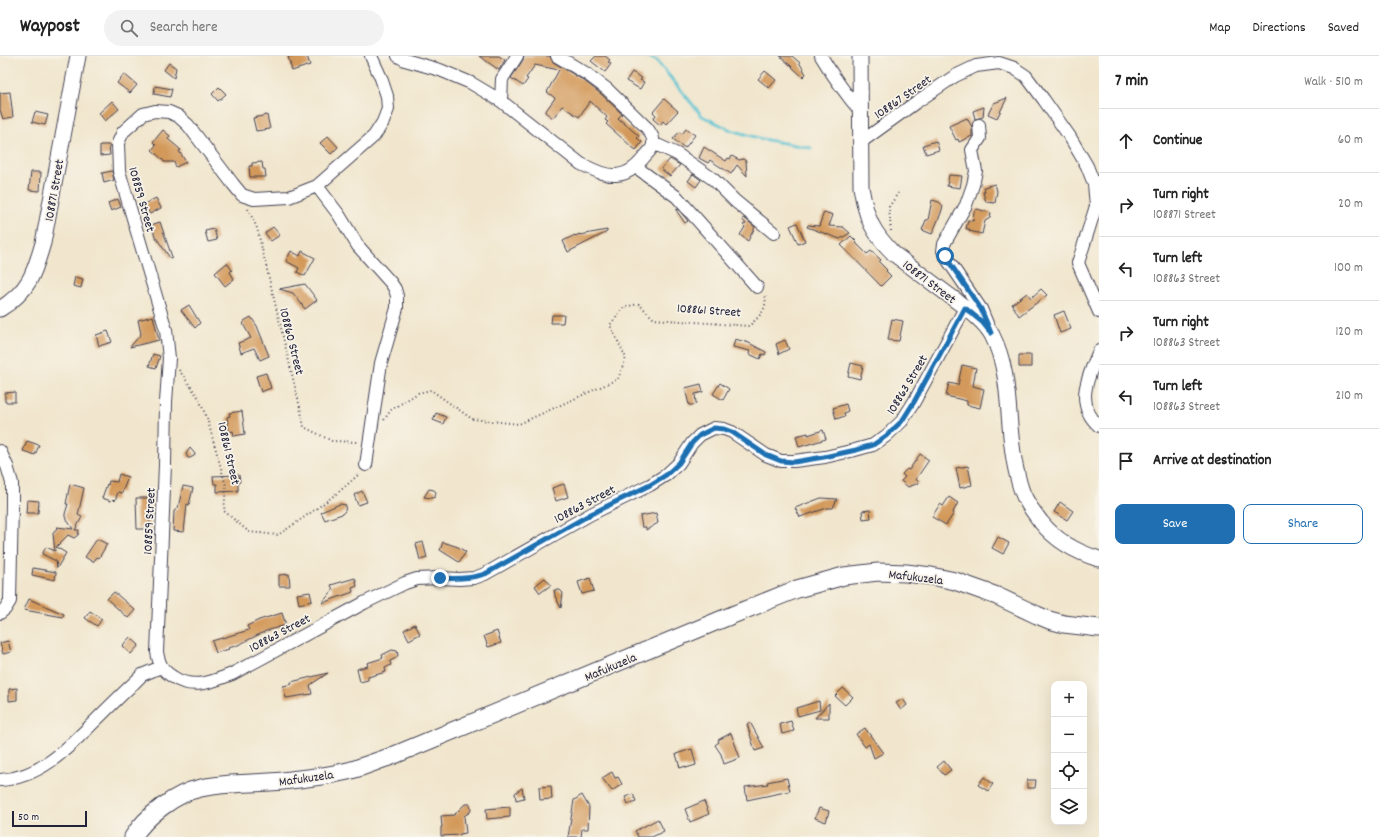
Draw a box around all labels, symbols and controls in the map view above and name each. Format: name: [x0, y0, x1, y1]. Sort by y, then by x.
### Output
search box: [104, 10, 384, 46]
text: Waypost: [20, 14, 80, 41]
icon: search: [118, 17, 140, 39]
text: Search here: [150, 17, 218, 39]
text: Map: [1209, 18, 1231, 38]
text: Directions: [1253, 18, 1306, 38]
text: Saved: [1328, 18, 1359, 38]
text: 7 min: [1115, 70, 1148, 94]
street label: 108867 Street: [871, 71, 936, 125]
text: Walk · 510 m: [1304, 73, 1363, 92]
icon: ahead: [1115, 130, 1137, 152]
text: Continue: [1153, 130, 1202, 152]
text: 60 m: [1338, 131, 1363, 150]
street label: 108871 Street: [41, 158, 70, 223]
street label: 108859 Street: [122, 165, 159, 235]
text: Turn right: [1153, 184, 1209, 206]
icon: right: [1115, 194, 1137, 216]
text: 20 m: [1338, 195, 1363, 214]
text: 108871 Street: [1153, 206, 1216, 225]
route start: [936, 247, 954, 265]
text: Turn left: [1153, 248, 1202, 270]
street label: 108871 Street: [898, 257, 959, 310]
icon: left: [1115, 258, 1137, 280]
text: 100 m: [1334, 259, 1363, 278]
text: 108863 Street: [1153, 270, 1220, 289]
street label: 108861 Street: [676, 300, 742, 323]
street label: 108860 Street: [273, 306, 308, 377]
text: Turn right: [1153, 312, 1209, 334]
icon: right: [1115, 322, 1137, 344]
text: 120 m: [1335, 323, 1363, 342]
text: 108863 Street: [1153, 334, 1220, 353]
street label: 108863 Street: [883, 351, 934, 419]
text: Turn left: [1153, 376, 1202, 398]
icon: left: [1115, 386, 1137, 408]
text: 210 m: [1335, 387, 1363, 406]
text: 108863 Street: [1153, 398, 1220, 417]
street label: 108861 Street: [211, 420, 244, 487]
icon: arrive: [1115, 450, 1137, 472]
text: Arrive at destination: [1153, 450, 1271, 472]
street label: 108863 Street: [551, 481, 619, 529]
street label: 108859 Street: [139, 487, 162, 555]
button: Save: [1115, 504, 1235, 544]
button: Share: [1243, 504, 1363, 544]
street label: Mafukuzela: [887, 566, 945, 591]
route end: [431, 569, 449, 587]
street label: 108863 Street: [246, 610, 314, 658]
street label: Mafukuzela: [582, 649, 641, 688]
map controls: [1051, 681, 1087, 825]
button: +: [1051, 681, 1087, 717]
button: −: [1051, 717, 1087, 753]
button: locate: [1051, 753, 1087, 789]
street label: Mafukuzela: [278, 766, 336, 793]
button: layers: [1051, 789, 1087, 825]
scale bar: [12, 809, 87, 828]
text: 50 m: [18, 810, 39, 826]

